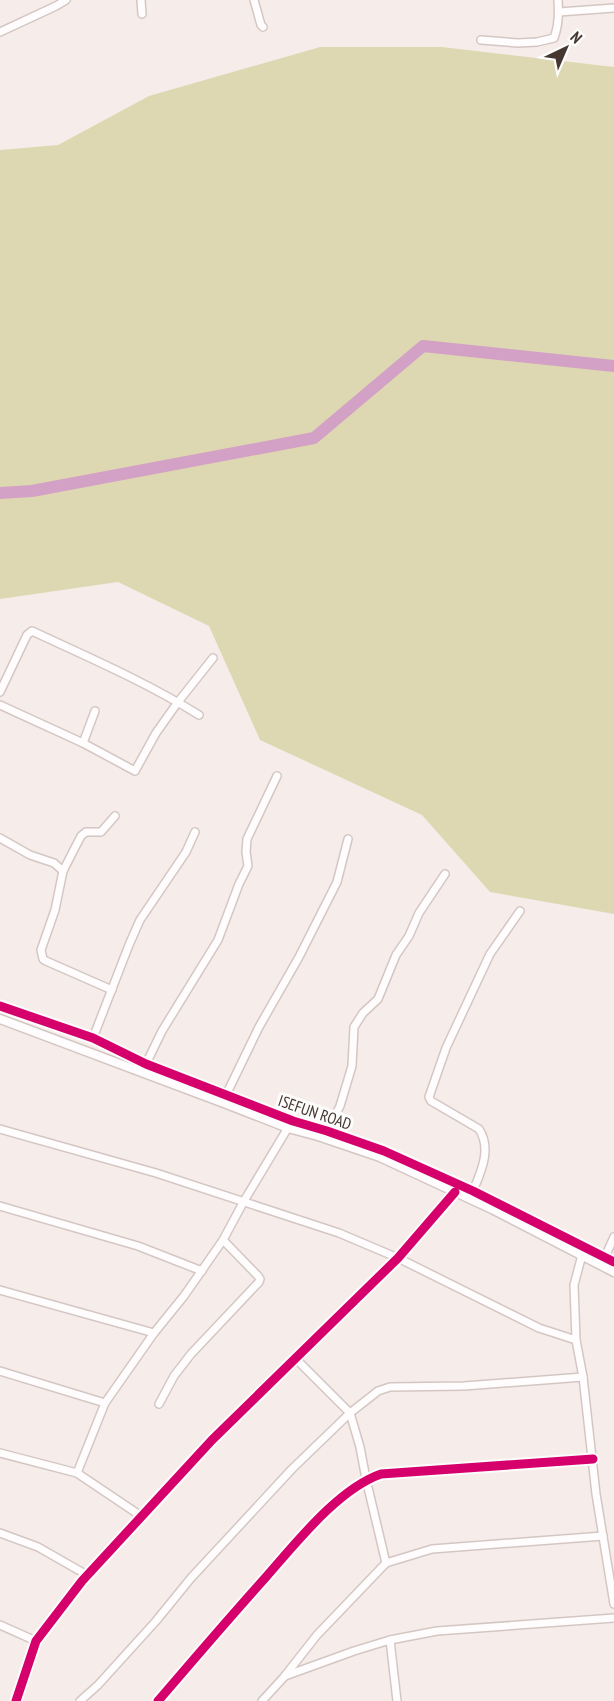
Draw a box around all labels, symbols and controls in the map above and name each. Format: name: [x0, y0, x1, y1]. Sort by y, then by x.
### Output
north arrow: [536, 18, 596, 78]
text: N: [566, 27, 586, 47]
street label: ISEFUN ROAD: [276, 1090, 354, 1134]

